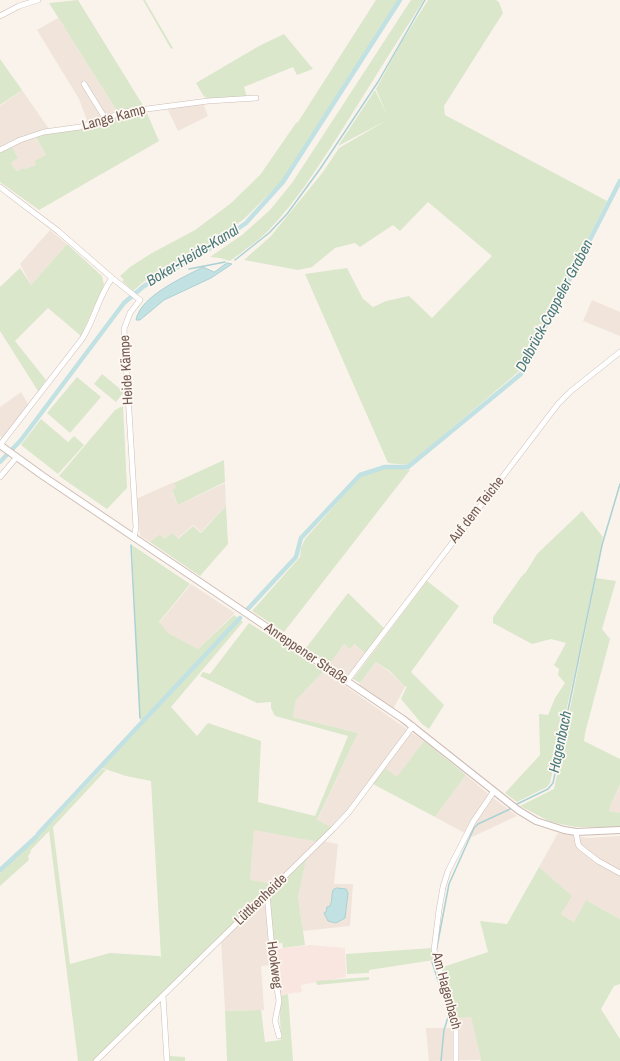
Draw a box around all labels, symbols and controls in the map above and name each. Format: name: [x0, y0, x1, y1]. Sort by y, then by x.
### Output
street label: Lange Kamp: [80, 101, 148, 135]
water label: Boker-Heide-Kanal: [144, 221, 242, 291]
water label: Delbrück-Cappeler Graben: [513, 237, 597, 375]
street label: Heide Kämpe: [117, 335, 137, 405]
street label: Auf dem Teiche: [446, 473, 508, 547]
street label: Anreppener Straße: [261, 620, 351, 688]
water label: Hagenbach: [546, 709, 576, 775]
street label: Lüttkenheide: [231, 871, 291, 929]
street label: Hookweg: [263, 940, 285, 990]
street label: Am Hagenbach: [428, 951, 464, 1031]

